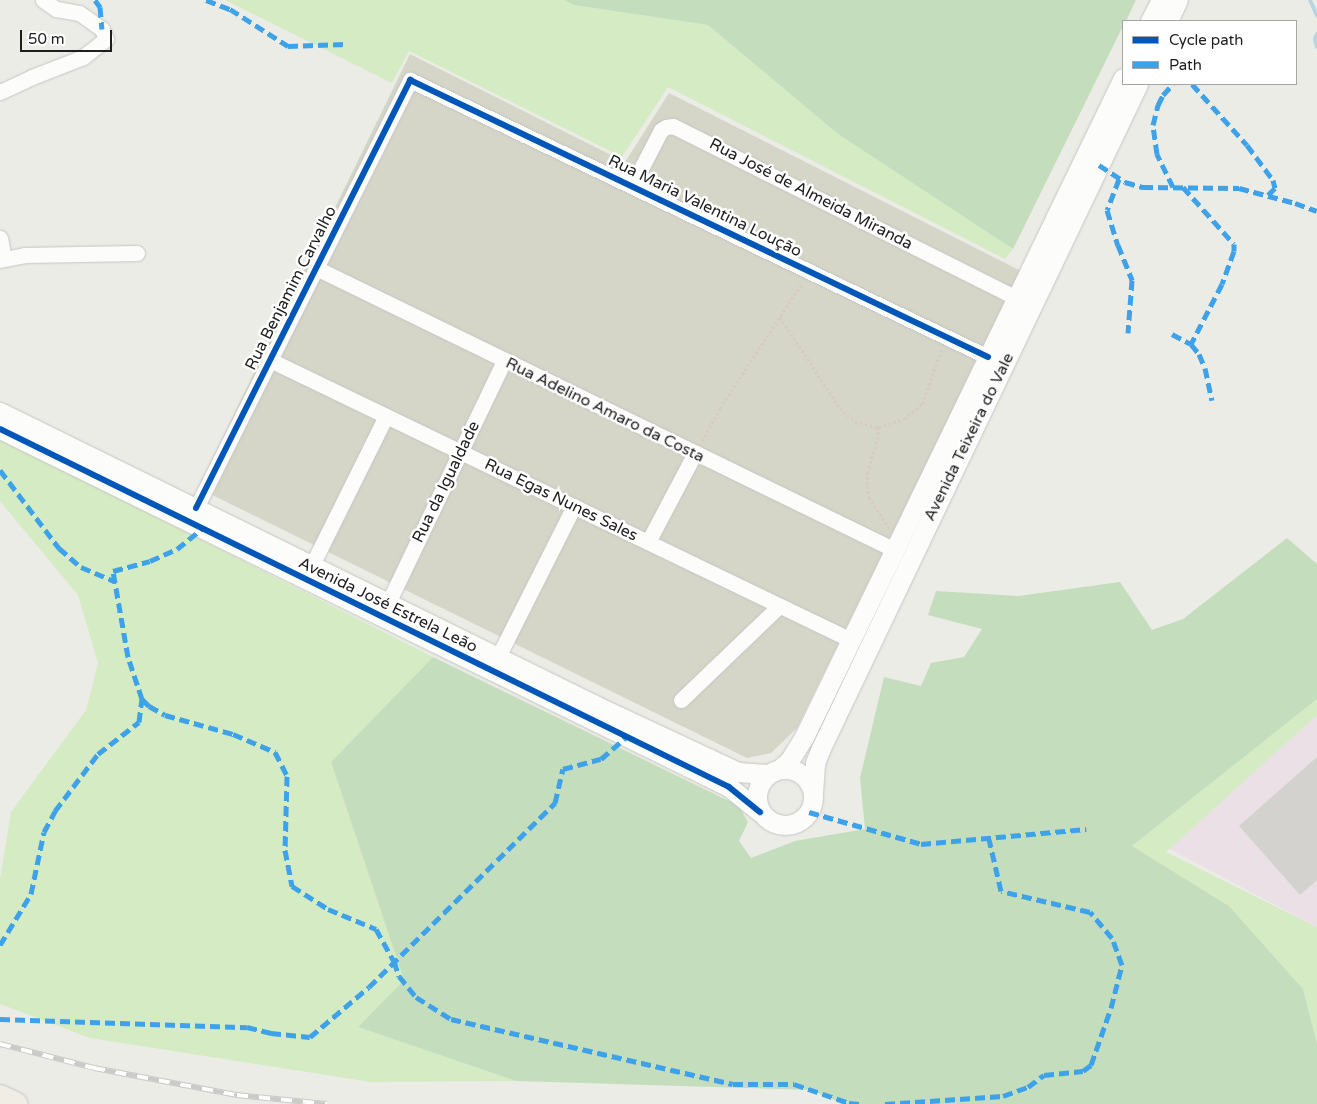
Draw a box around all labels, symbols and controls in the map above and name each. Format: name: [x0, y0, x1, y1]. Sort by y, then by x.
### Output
scale bar: [22, 20, 115, 52]
legend: [1122, 20, 1297, 85]
text: 50 m: [28, 30, 65, 48]
text: Cycle path: [1169, 31, 1243, 49]
text: Path: [1169, 56, 1202, 74]
street label: Rua José de Almeida Miranda: [706, 134, 916, 254]
street label: Rua Maria Valentina Loução: [605, 151, 805, 261]
street label: Rua Benjamim Carvalho: [241, 203, 341, 373]
street label: Avenida Teixeira do Vale: [920, 350, 1018, 524]
street label: Rua Adelino Amaro da Costa: [503, 353, 707, 467]
street label: Rua da Igualdade: [408, 418, 484, 546]
street label: Rua Egas Nunes Sales: [481, 455, 641, 545]
street label: Avenida José Estrela Leão: [295, 553, 481, 657]

